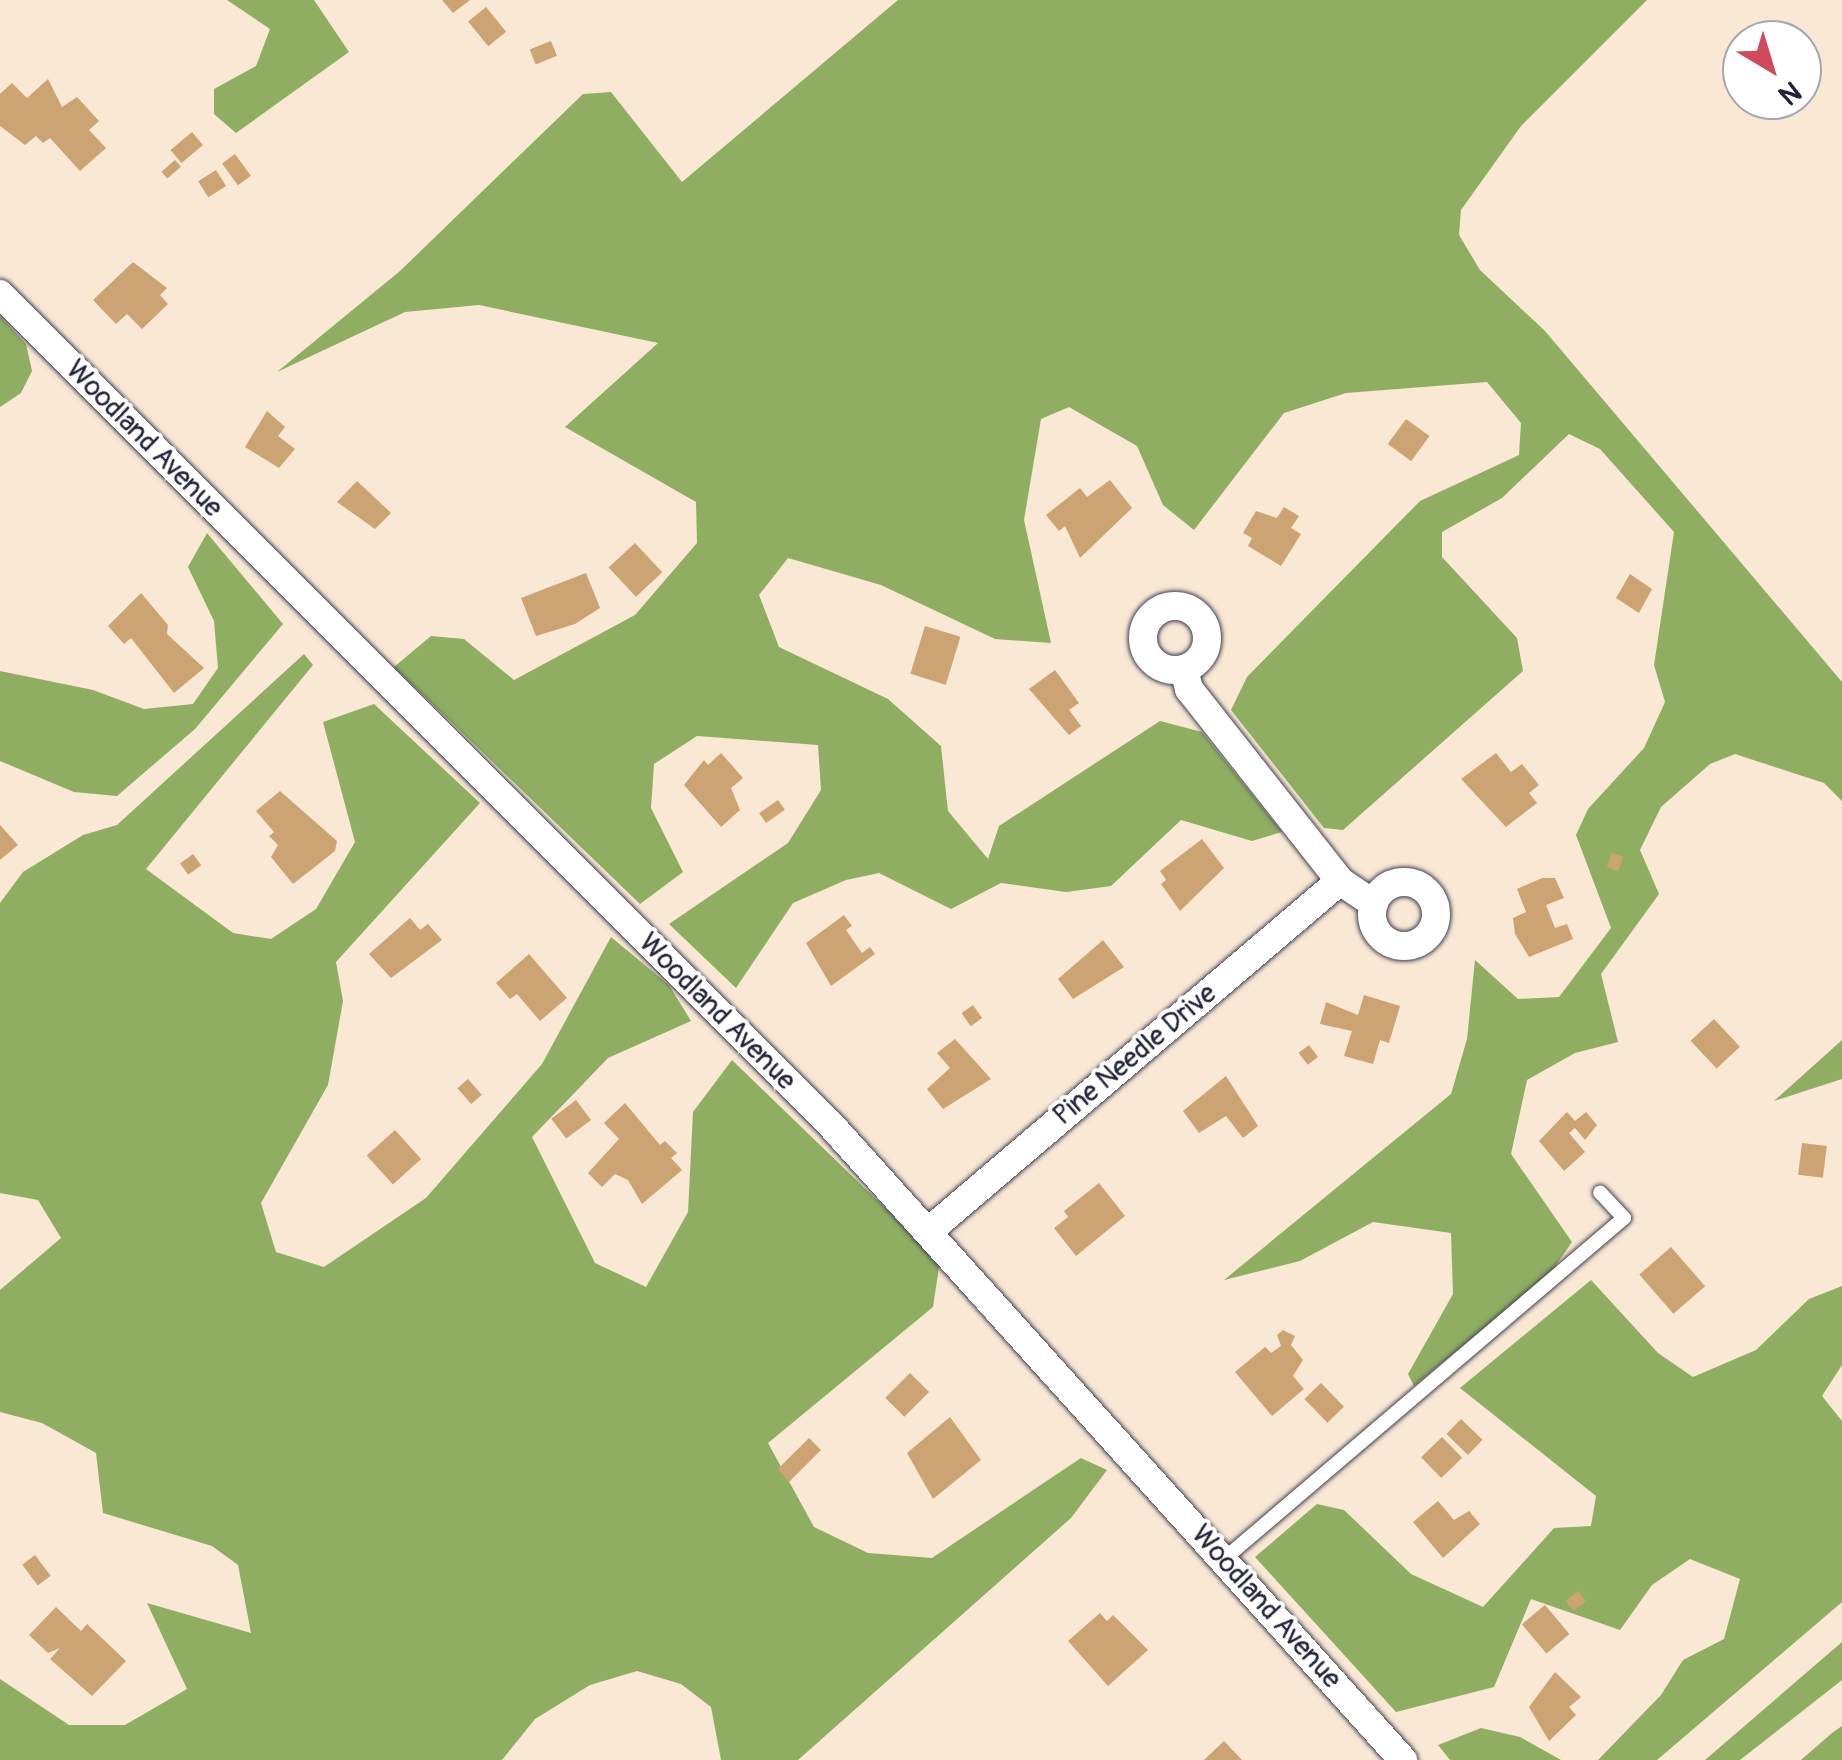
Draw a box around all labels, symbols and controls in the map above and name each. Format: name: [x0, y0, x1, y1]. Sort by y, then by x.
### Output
north arrow: [1722, 20, 1822, 120]
text: N: [1771, 73, 1808, 112]
street label: Woodland Avenue: [58, 353, 230, 525]
street label: Woodland Avenue: [631, 926, 803, 1098]
street label: Pine Needle Drive: [1047, 977, 1223, 1133]
street label: Woodland Avenue: [1184, 1518, 1348, 1696]

